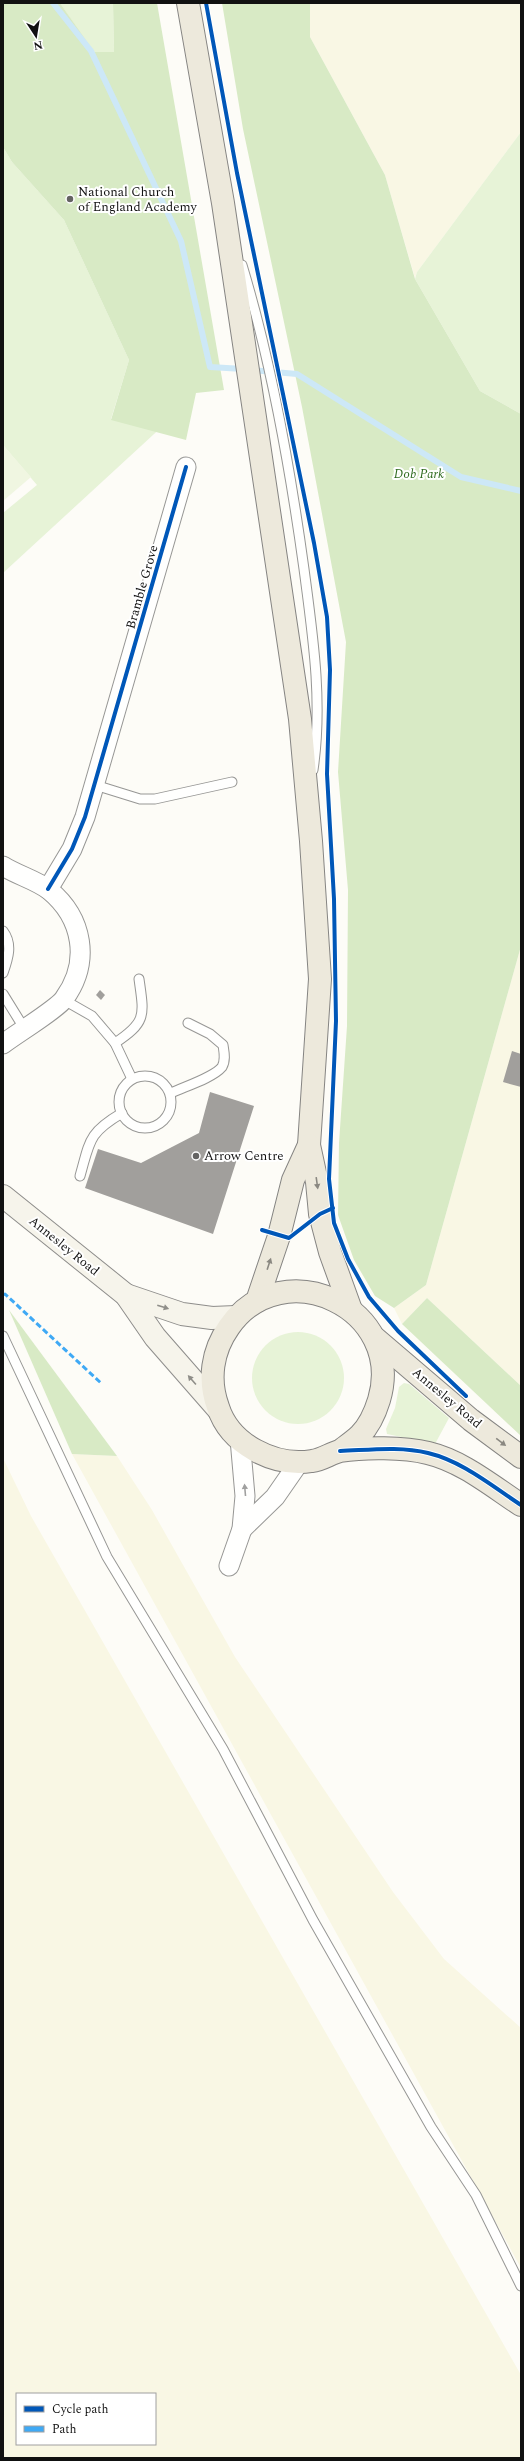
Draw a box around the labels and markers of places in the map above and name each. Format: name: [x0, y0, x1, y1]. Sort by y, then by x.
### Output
place label: National Church of England Academy: [78, 182, 198, 217]
marker: National Church of England Academy: [65, 194, 75, 204]
place label: Arrow Centre: [204, 1146, 284, 1166]
marker: Arrow Centre: [191, 1151, 201, 1161]

